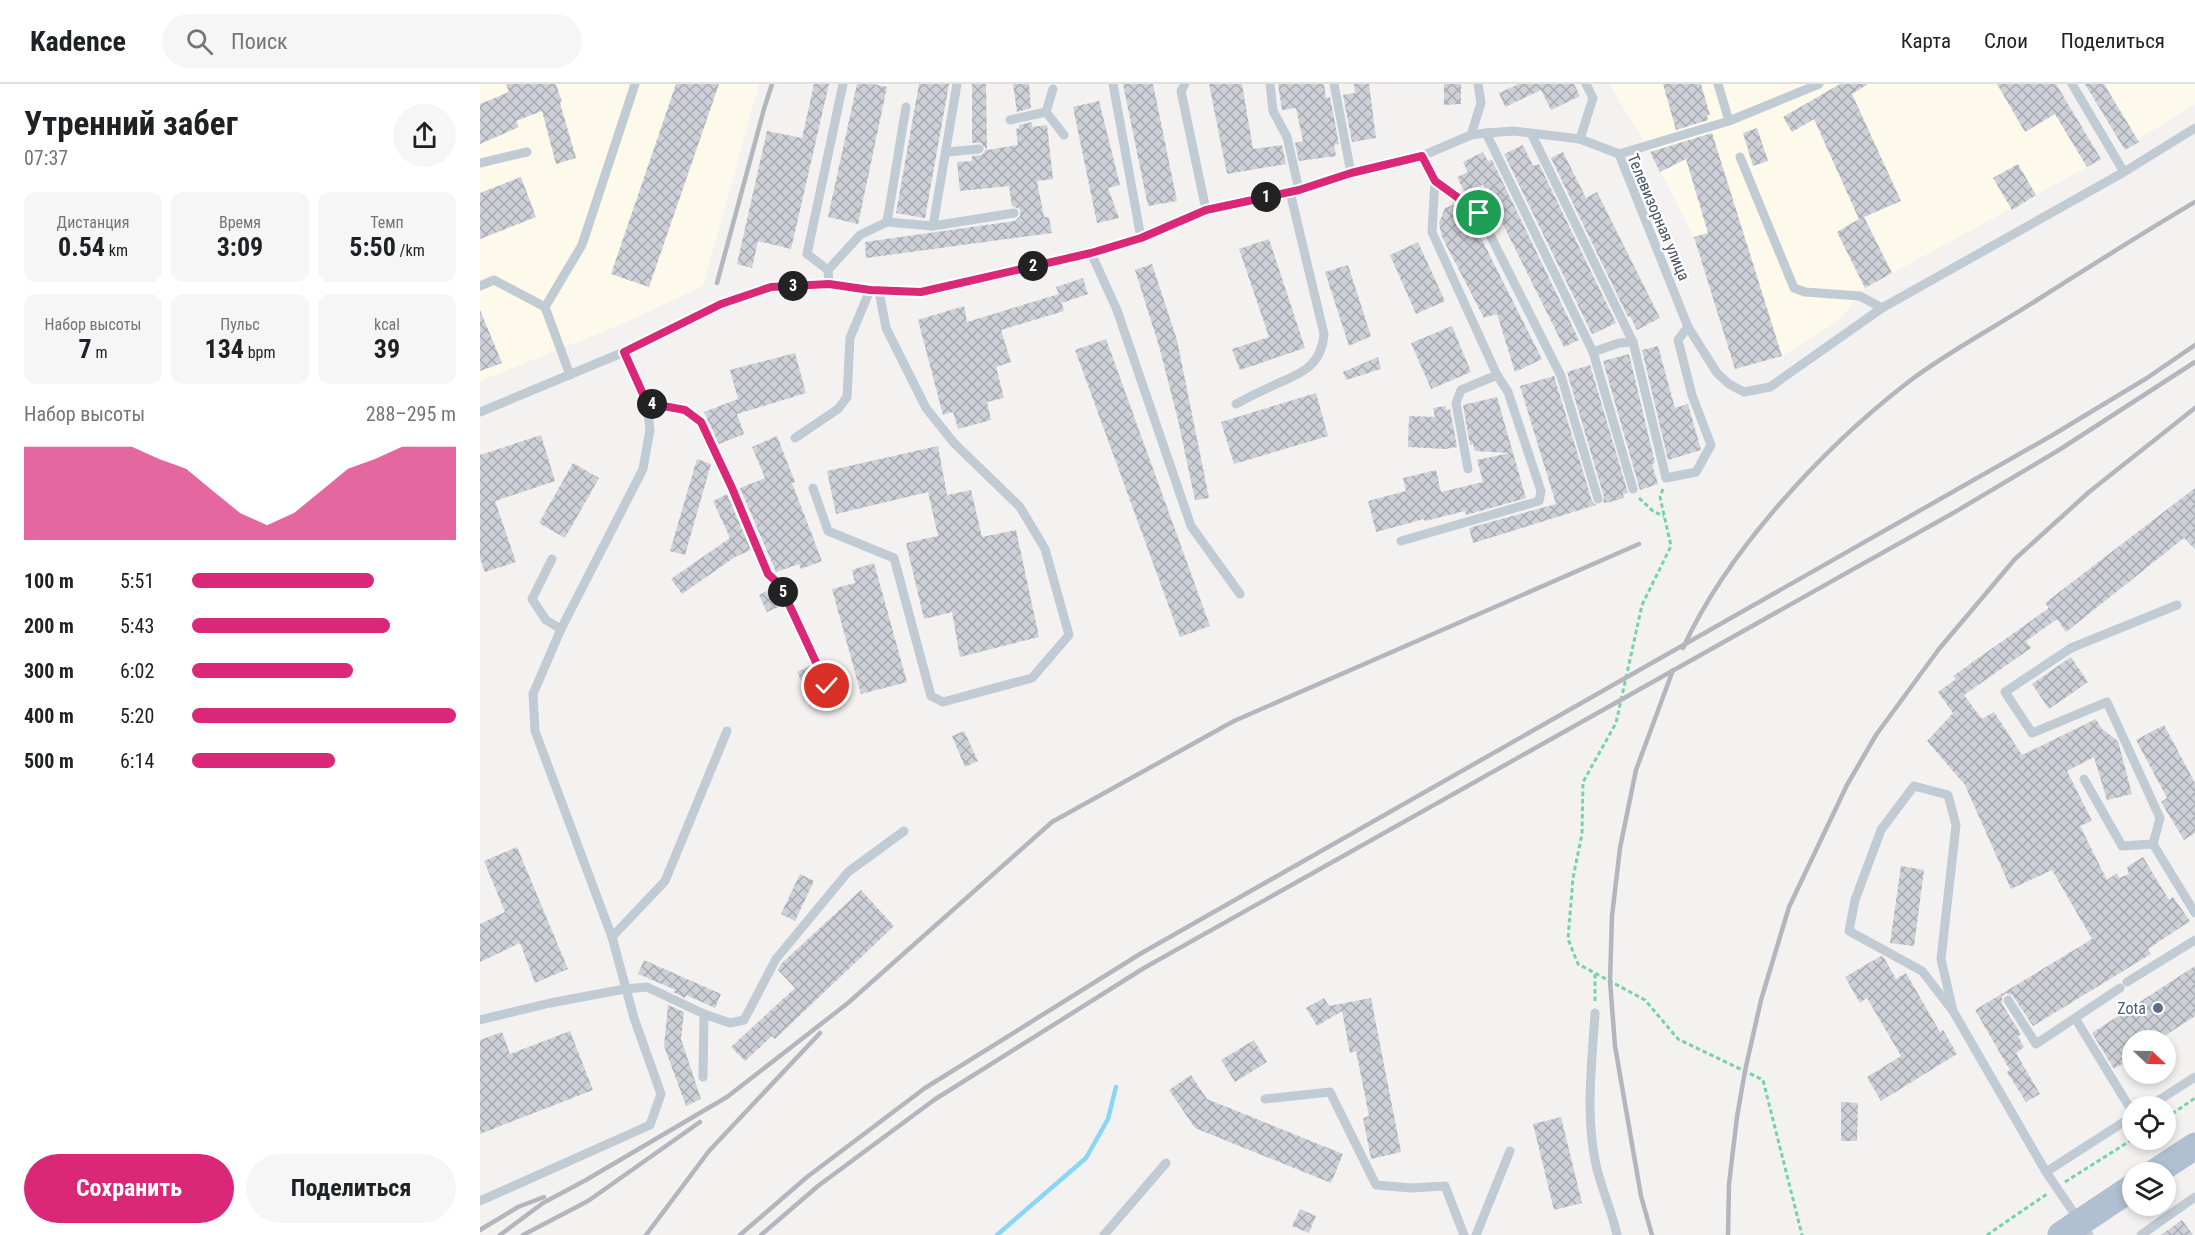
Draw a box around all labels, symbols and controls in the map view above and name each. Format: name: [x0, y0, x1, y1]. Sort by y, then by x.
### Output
search box: [162, 14, 582, 68]
text: Kadence: [30, 25, 126, 58]
icon: search: [183, 25, 216, 58]
text: Поиск: [231, 29, 288, 54]
text: Карта: [1901, 29, 1951, 53]
text: Слои: [1984, 29, 2028, 53]
text: Поделиться: [2061, 29, 2165, 53]
text: Утренний забег: [24, 104, 238, 143]
button: share: [393, 104, 456, 167]
text: 07:37: [24, 146, 68, 170]
street label: Телевизорная улица: [1623, 151, 1694, 283]
pin: 1: [1251, 182, 1281, 212]
text: 1: [1262, 187, 1270, 206]
pin: [1453, 187, 1504, 238]
icon: arrive: [1462, 196, 1495, 229]
text: Дистанция: [57, 213, 129, 232]
text: Время: [219, 213, 261, 232]
text: Темп: [370, 213, 404, 232]
text: 0.54: [58, 232, 105, 262]
text: 3:09: [217, 232, 263, 262]
text: 5:50: [349, 232, 396, 262]
text: km: [105, 241, 128, 260]
text: /km: [396, 241, 425, 260]
pin: 2: [1018, 251, 1048, 281]
text: 2: [1029, 256, 1037, 275]
pin: 3: [778, 271, 808, 301]
text: 3: [789, 276, 797, 295]
text: Набор высоты: [45, 315, 141, 334]
text: Пульс: [220, 315, 260, 334]
text: kcal: [374, 315, 400, 334]
text: 7: [79, 334, 92, 364]
text: 134: [205, 334, 244, 364]
text: 39: [374, 334, 400, 364]
text: m: [92, 343, 107, 362]
text: bpm: [244, 343, 275, 362]
pin: 4: [637, 389, 667, 419]
text: 4: [648, 394, 656, 413]
text: Набор высоты: [24, 402, 145, 426]
text: 288–295 m: [366, 402, 456, 426]
text: 100 m: [24, 569, 74, 593]
text: 5:51: [120, 569, 154, 593]
pin: 5: [768, 577, 798, 607]
text: 5: [779, 582, 787, 601]
text: 200 m: [24, 614, 74, 638]
text: 5:43: [120, 614, 154, 638]
text: 300 m: [24, 659, 74, 683]
text: 6:02: [120, 659, 154, 683]
pin: [801, 660, 852, 711]
icon: check: [810, 669, 843, 702]
text: 400 m: [24, 704, 74, 728]
text: 5:20: [120, 704, 154, 728]
text: 500 m: [24, 749, 74, 773]
text: 6:14: [120, 749, 154, 773]
place label: Zota: [2117, 999, 2146, 1018]
marker: Zota: [2151, 1001, 2165, 1015]
north arrow: [2122, 1030, 2176, 1084]
map controls: [2122, 1030, 2176, 1216]
button: locate: [2122, 1096, 2176, 1150]
button: Сохранить: [24, 1154, 234, 1223]
button: Поделиться: [246, 1154, 456, 1223]
button: layers: [2122, 1162, 2176, 1216]

